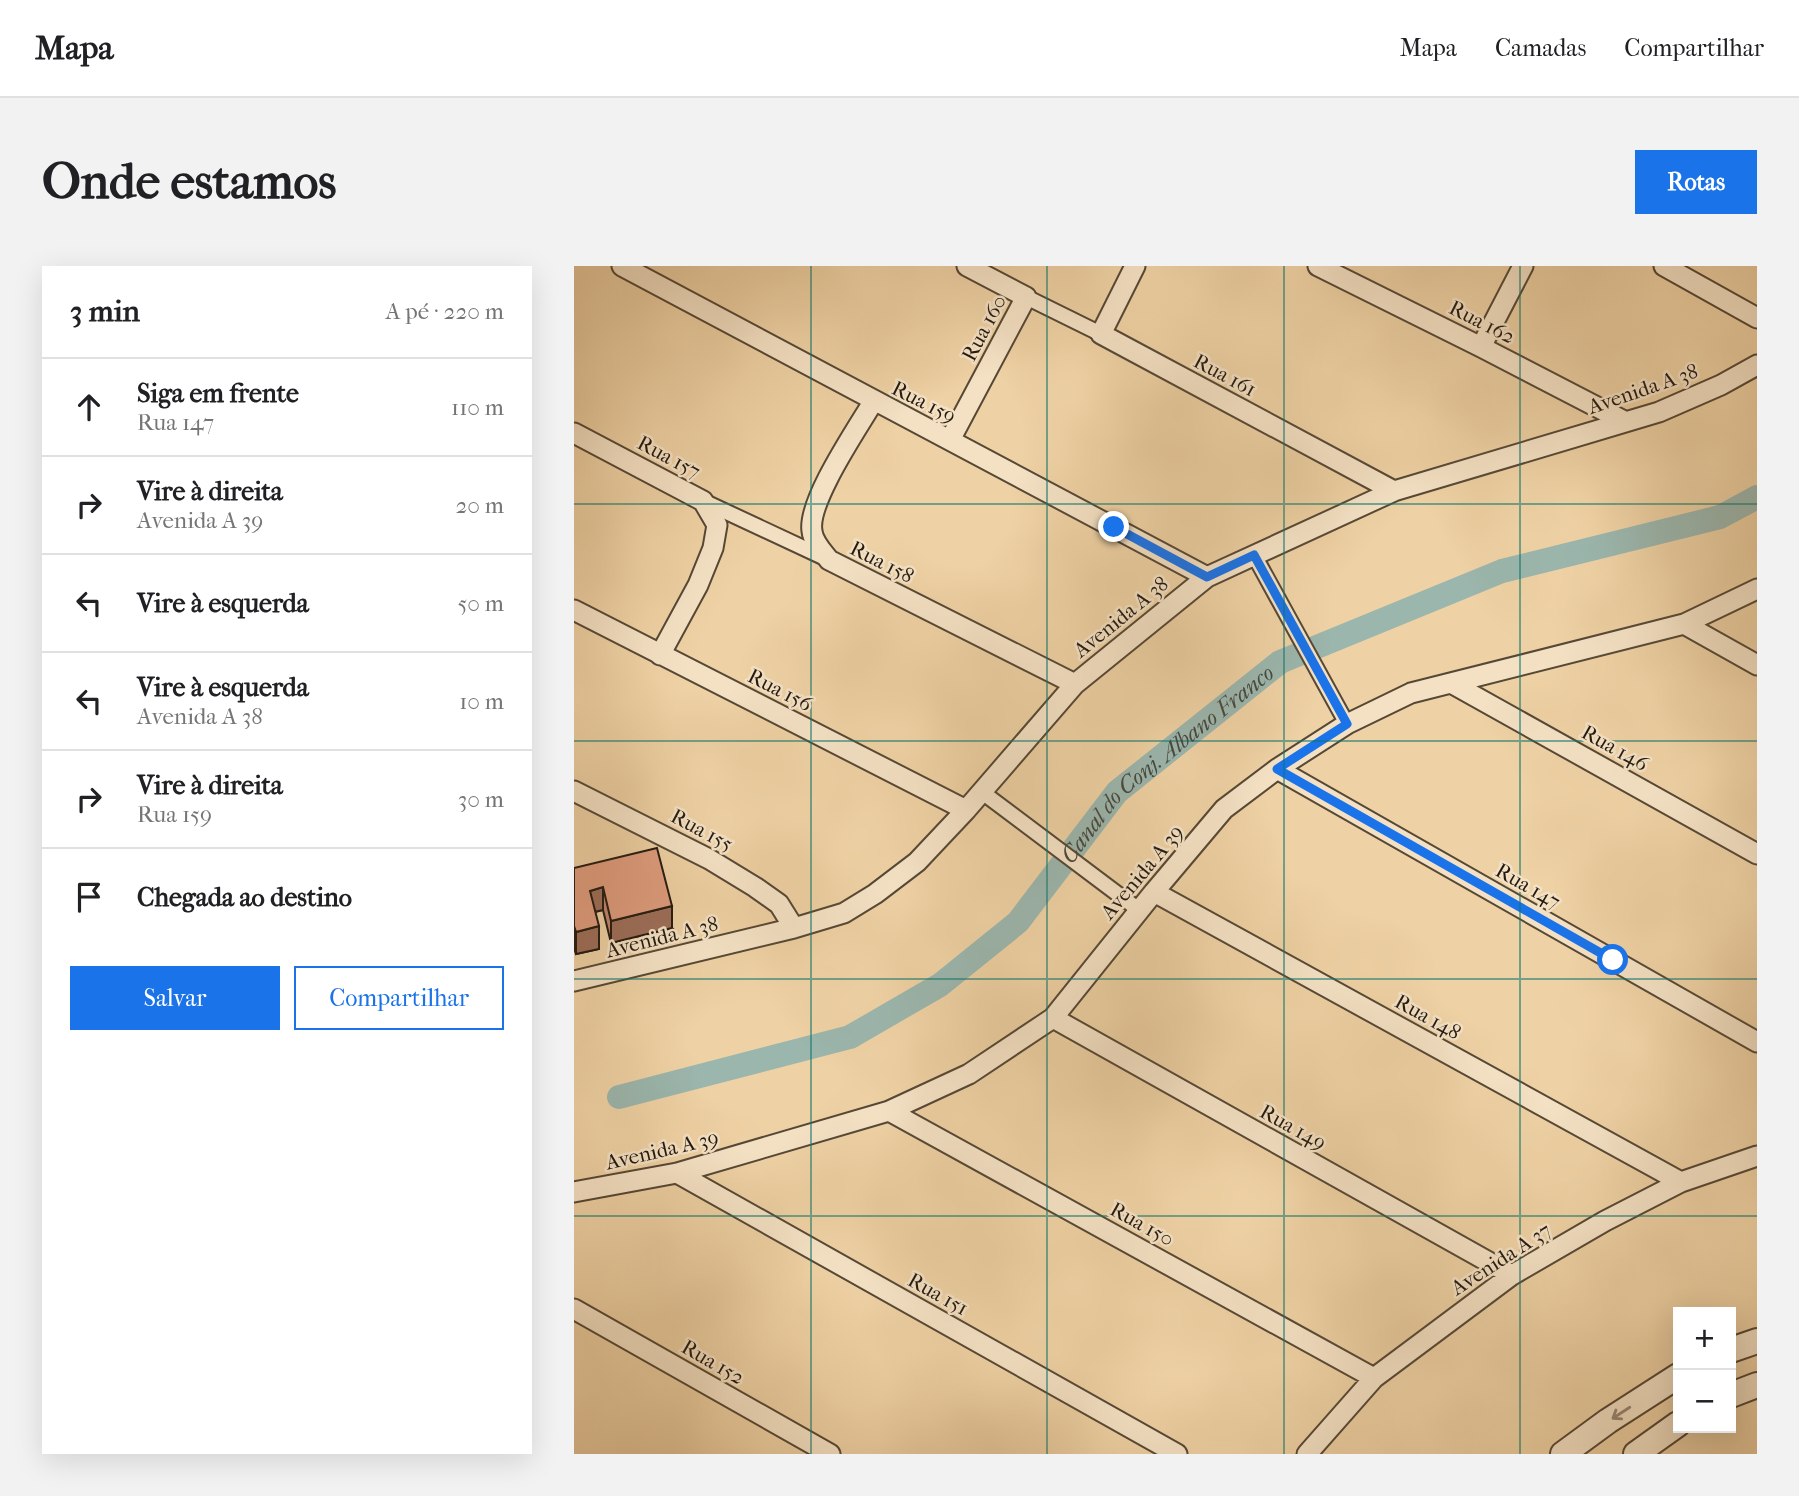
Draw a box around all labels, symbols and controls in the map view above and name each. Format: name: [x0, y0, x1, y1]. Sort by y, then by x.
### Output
text: Mapa: [35, 29, 114, 68]
text: Mapa: [1400, 34, 1457, 62]
text: Camadas: [1495, 34, 1586, 62]
text: Compartilhar: [1624, 34, 1764, 62]
button: Rotas: [1635, 150, 1757, 214]
text: Onde estamos: [42, 153, 336, 211]
street label: Rua 160: [957, 291, 1011, 365]
text: 3 min: [70, 294, 140, 329]
street label: Rua 162: [1445, 295, 1519, 349]
text: A pé · 220 m: [385, 298, 504, 325]
street label: Rua 161: [1190, 349, 1260, 401]
street label: Avenida A 38: [1584, 359, 1701, 419]
street label: Rua 159: [888, 376, 960, 428]
text: Siga em frente: [137, 378, 299, 409]
icon: ahead: [70, 388, 108, 426]
text: 110 m: [451, 394, 504, 421]
text: Rua 147: [137, 409, 214, 436]
street label: Rua 157: [634, 431, 704, 483]
text: Vire à direita: [137, 476, 283, 507]
icon: right: [70, 486, 108, 524]
text: 20 m: [455, 492, 504, 519]
text: Avenida A 39: [137, 507, 263, 534]
route end: [1098, 511, 1129, 542]
street label: Rua 158: [846, 536, 918, 588]
street label: Avenida A 38: [1068, 572, 1173, 663]
icon: left: [70, 584, 108, 622]
text: Vire à esquerda: [137, 588, 309, 619]
text: 50 m: [457, 590, 504, 617]
water label: Canal do Conj. Albano Franco: [1055, 659, 1279, 868]
street label: Rua 156: [744, 664, 817, 717]
text: Vire à esquerda: [137, 672, 309, 703]
icon: left: [70, 682, 108, 720]
text: 10 m: [459, 688, 504, 715]
text: Avenida A 38: [137, 703, 263, 730]
street label: Rua 146: [1578, 720, 1653, 776]
text: Vire à direita: [137, 770, 283, 801]
icon: right: [70, 780, 108, 818]
text: 30 m: [458, 786, 504, 813]
text: Rua 159: [137, 801, 212, 828]
street label: Rua 155: [667, 804, 737, 856]
street label: Avenida A 39: [1095, 820, 1188, 925]
street label: Rua 147: [1491, 858, 1565, 914]
icon: arrive: [70, 878, 108, 916]
text: Chegada ao destino: [137, 882, 352, 913]
street label: Avenida A 38: [602, 911, 721, 963]
route start: [1597, 944, 1628, 975]
button: Salvar: [70, 966, 280, 1030]
button: Compartilhar: [294, 966, 504, 1030]
street label: Rua 148: [1391, 989, 1465, 1045]
street label: Rua 149: [1256, 1099, 1330, 1155]
street label: Avenida A 39: [602, 1125, 721, 1175]
street label: Rua 150: [1106, 1197, 1178, 1251]
street label: Avenida A 37: [1446, 1218, 1556, 1301]
street label: Rua 151: [904, 1268, 972, 1320]
map controls: [1673, 1307, 1736, 1433]
button: +: [1673, 1307, 1736, 1370]
street label: Rua 152: [677, 1335, 749, 1390]
button: −: [1673, 1370, 1736, 1433]
one-way arrow: [1611, 1406, 1631, 1420]

